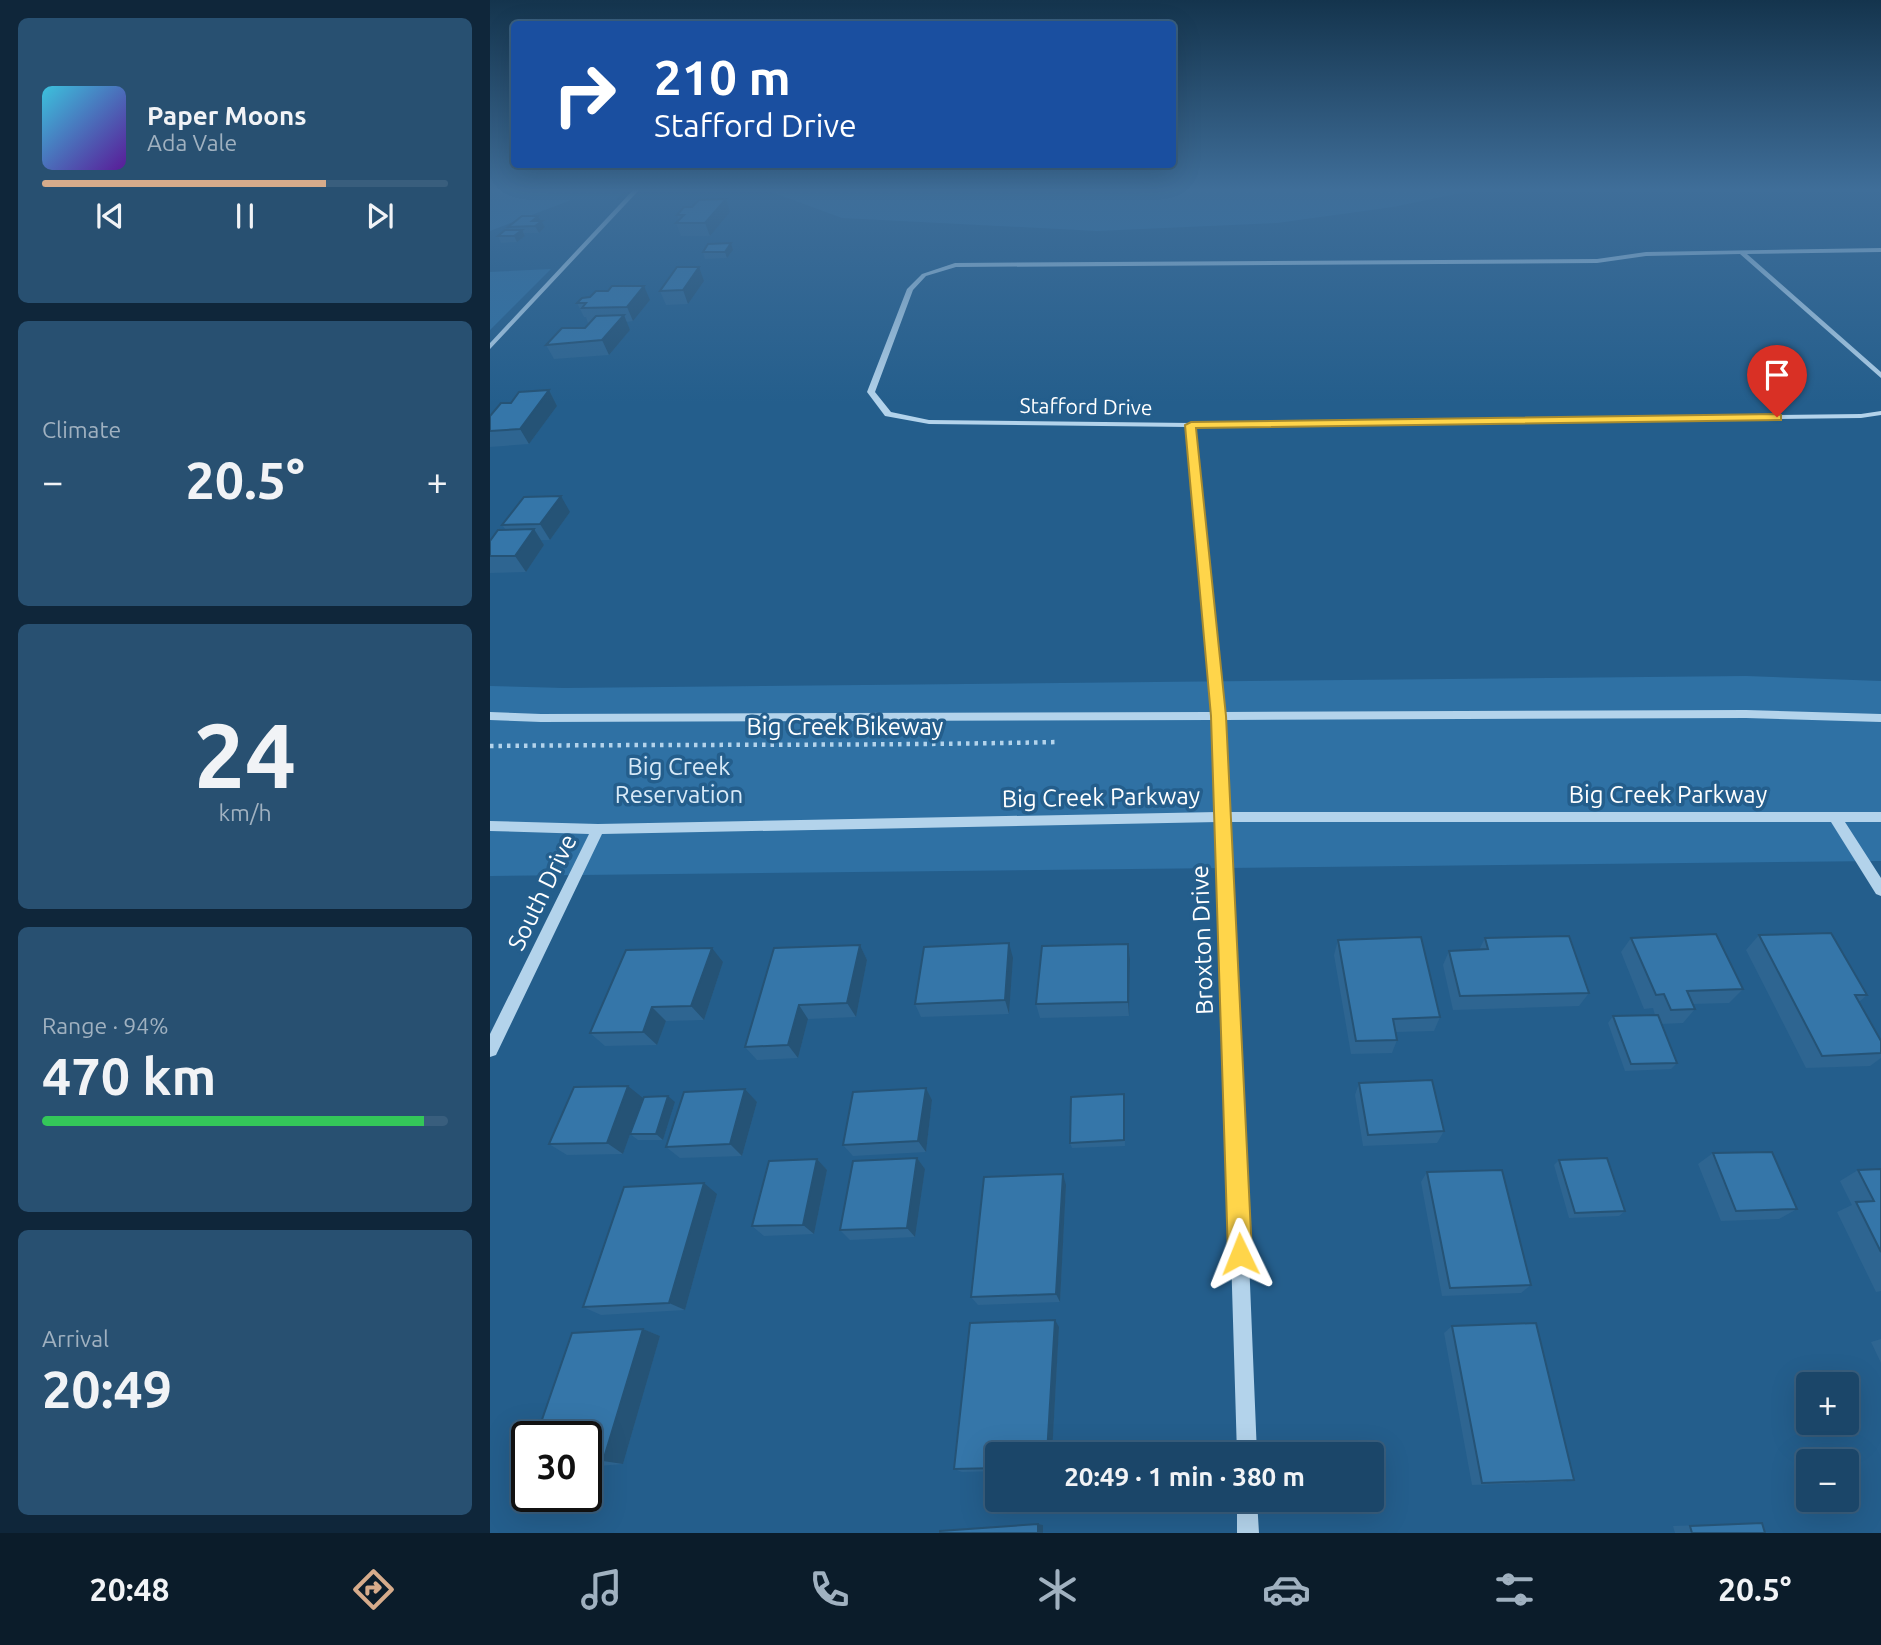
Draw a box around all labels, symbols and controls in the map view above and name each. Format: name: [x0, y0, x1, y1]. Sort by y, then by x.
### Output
icon: right: [539, 49, 630, 140]
text: 210 m: [654, 49, 791, 104]
text: Paper Moons: [147, 101, 306, 130]
text: Stafford Drive: [654, 107, 857, 143]
text: Ada Vale: [147, 130, 237, 155]
icon: previous: [91, 197, 129, 235]
icon: pause: [226, 197, 264, 235]
icon: next: [361, 197, 399, 235]
pin: [1747, 345, 1807, 417]
icon: arrive: [1758, 356, 1796, 394]
street label: Stafford Drive: [1019, 393, 1153, 419]
text: Climate: [42, 417, 121, 442]
text: 20.5°: [185, 451, 305, 509]
text: −: [42, 460, 63, 502]
text: +: [427, 460, 448, 502]
text: 24: [194, 703, 296, 805]
street label: Big Creek Bikeway: [747, 713, 944, 740]
park label: Big Creek Reservation: [615, 753, 743, 808]
street label: Big Creek Parkway: [1569, 781, 1768, 808]
street label: Big Creek Parkway: [1002, 782, 1201, 812]
text: km/h: [218, 800, 272, 825]
street label: South Drive: [502, 830, 582, 954]
street label: Broxton Drive: [1186, 865, 1218, 1015]
text: Range · 94%: [42, 1013, 169, 1038]
text: 470 km: [42, 1047, 216, 1105]
position arrow: [1203, 1217, 1277, 1291]
text: Arrival: [42, 1326, 109, 1351]
text: 20:49: [42, 1360, 172, 1418]
map controls: [1796, 1372, 1859, 1512]
button: +: [1796, 1372, 1859, 1435]
speed limit sign: 30: [511, 1421, 602, 1512]
button: −: [1796, 1449, 1859, 1512]
text: 20:49 · 1 min · 380 m: [1064, 1462, 1305, 1491]
icon: directions: [349, 1565, 398, 1614]
icon: music: [577, 1565, 626, 1614]
icon: phone: [805, 1565, 854, 1614]
icon: climate: [1033, 1565, 1082, 1614]
icon: car: [1262, 1565, 1311, 1614]
icon: filters: [1490, 1565, 1539, 1614]
text: 20:48: [90, 1571, 170, 1607]
text: 20.5°: [1718, 1571, 1791, 1607]

